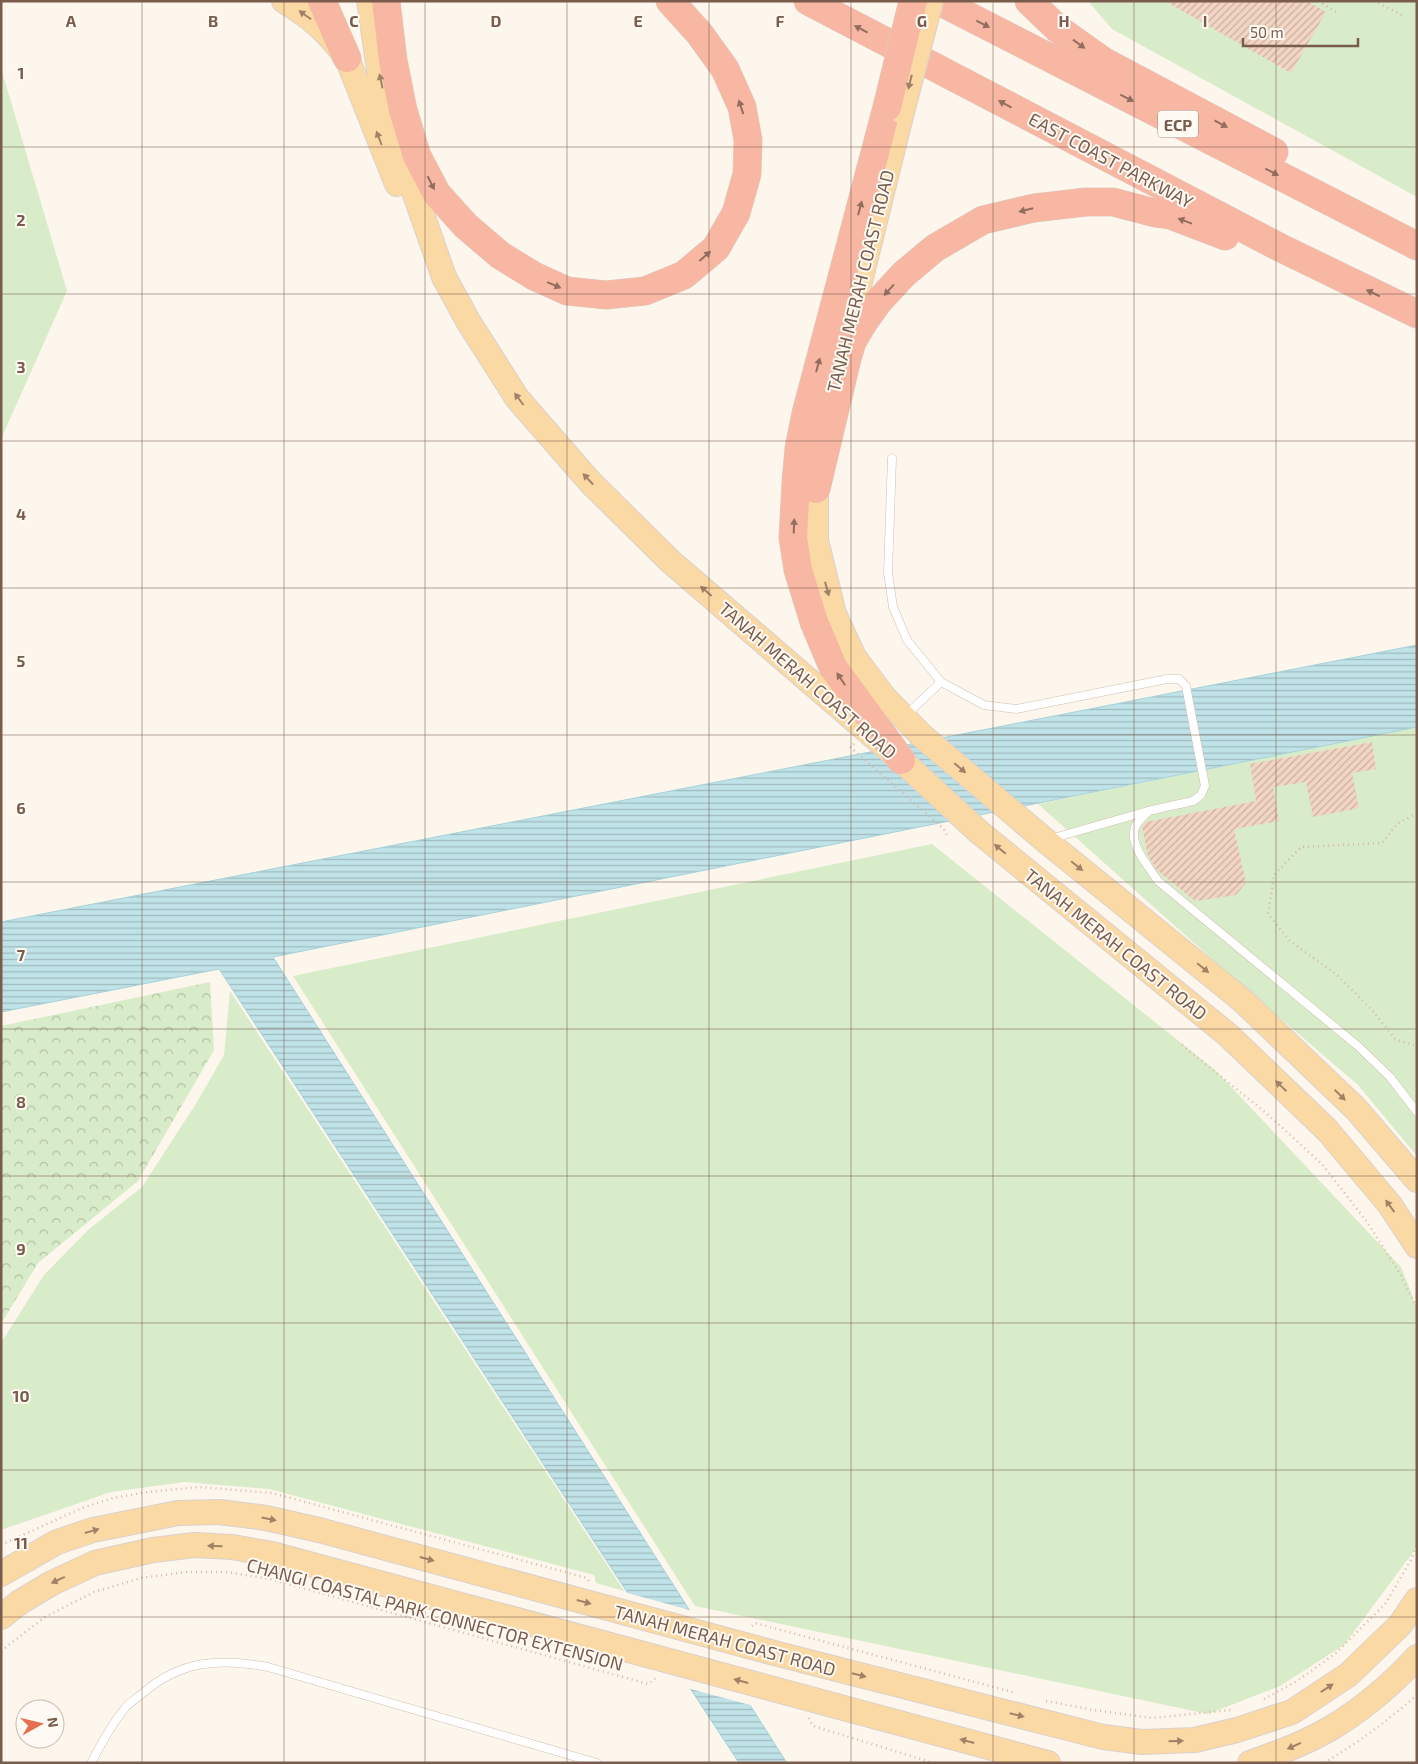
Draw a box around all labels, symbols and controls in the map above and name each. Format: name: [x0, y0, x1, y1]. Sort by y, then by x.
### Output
one-way arrow: [298, 10, 312, 20]
text: A: [66, 11, 77, 30]
text: B: [208, 11, 218, 30]
text: C: [349, 11, 359, 30]
text: D: [491, 11, 502, 30]
text: E: [633, 11, 643, 30]
text: F: [776, 11, 785, 30]
text: G: [917, 11, 927, 30]
text: H: [1058, 11, 1070, 30]
text: I: [1203, 11, 1207, 30]
scale bar: [1243, 15, 1358, 47]
one-way arrow: [975, 20, 990, 28]
text: 50 m: [1250, 23, 1284, 41]
one-way arrow: [854, 25, 868, 33]
one-way arrow: [1072, 39, 1086, 49]
text: 1: [18, 63, 24, 82]
one-way arrow: [377, 73, 385, 88]
one-way arrow: [906, 75, 914, 90]
one-way arrow: [1120, 94, 1134, 102]
one-way arrow: [736, 99, 744, 114]
one-way arrow: [998, 100, 1012, 108]
street label: EAST COAST PARKWAY: [1025, 107, 1198, 213]
road number: ECP: [1158, 110, 1198, 138]
one-way arrow: [1213, 120, 1228, 128]
one-way arrow: [374, 131, 382, 145]
street label: TANAH MERAH COAST ROAD: [822, 168, 898, 394]
one-way arrow: [1265, 168, 1279, 176]
one-way arrow: [427, 176, 435, 190]
one-way arrow: [856, 201, 864, 216]
one-way arrow: [1018, 206, 1033, 214]
text: 2: [16, 210, 26, 229]
one-way arrow: [1178, 217, 1193, 224]
one-way arrow: [699, 251, 712, 262]
one-way arrow: [547, 282, 561, 290]
one-way arrow: [883, 284, 895, 296]
one-way arrow: [1366, 288, 1380, 296]
text: 3: [16, 357, 26, 376]
one-way arrow: [815, 358, 823, 373]
one-way arrow: [514, 392, 524, 406]
one-way arrow: [582, 473, 594, 485]
text: 4: [16, 504, 26, 523]
one-way arrow: [790, 517, 798, 533]
one-way arrow: [823, 581, 831, 596]
one-way arrow: [700, 585, 712, 597]
street label: TANAH MERAH COAST ROAD: [715, 597, 901, 763]
text: 5: [17, 651, 26, 670]
one-way arrow: [836, 672, 846, 686]
one-way arrow: [953, 762, 966, 773]
text: 6: [16, 798, 26, 817]
one-way arrow: [994, 844, 1007, 855]
one-way arrow: [1070, 860, 1083, 871]
street label: TANAH MERAH COAST ROAD: [1020, 864, 1212, 1024]
text: 7: [17, 945, 26, 964]
one-way arrow: [1197, 962, 1209, 973]
one-way arrow: [1275, 1080, 1287, 1092]
one-way arrow: [1334, 1089, 1346, 1101]
text: 8: [16, 1092, 26, 1111]
one-way arrow: [1385, 1199, 1395, 1213]
text: 9: [16, 1239, 26, 1258]
text: 10: [12, 1386, 30, 1405]
one-way arrow: [262, 1515, 278, 1523]
one-way arrow: [84, 1526, 99, 1534]
text: 11: [14, 1533, 28, 1552]
one-way arrow: [207, 1542, 223, 1550]
street label: CHANGI COASTAL PARK CONNECTOR EXTENSION: [244, 1553, 626, 1675]
one-way arrow: [419, 1556, 434, 1564]
one-way arrow: [51, 1577, 65, 1585]
one-way arrow: [576, 1598, 591, 1606]
street label: TANAH MERAH COAST ROAD: [612, 1600, 838, 1680]
one-way arrow: [852, 1671, 867, 1679]
one-way arrow: [733, 1677, 749, 1685]
one-way arrow: [1321, 1684, 1334, 1693]
north arrow: [15, 1699, 65, 1749]
one-way arrow: [1009, 1711, 1024, 1719]
text: N: [44, 1716, 62, 1728]
one-way arrow: [1168, 1736, 1184, 1744]
one-way arrow: [960, 1737, 975, 1745]
one-way arrow: [1287, 1743, 1301, 1751]

